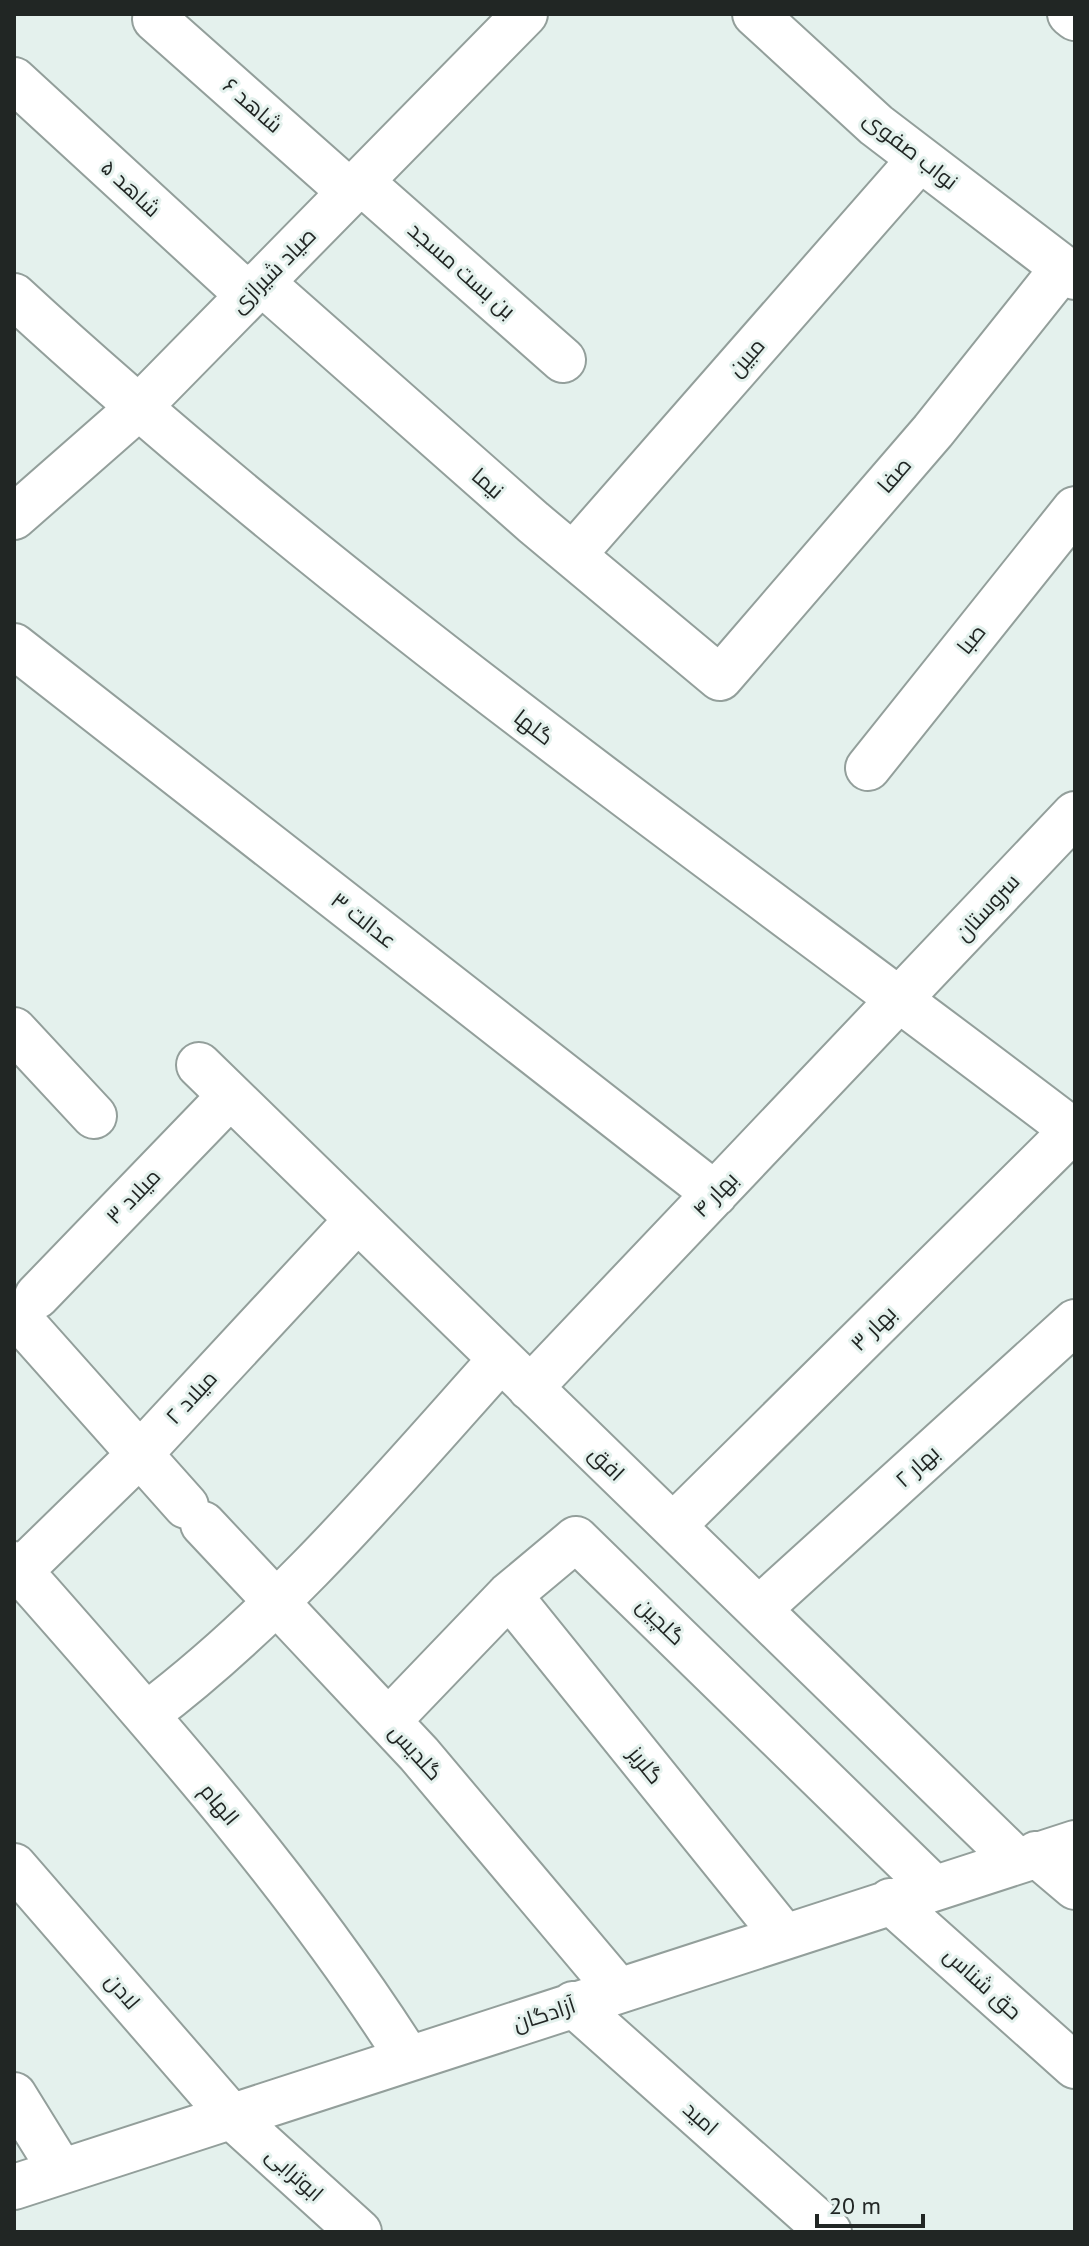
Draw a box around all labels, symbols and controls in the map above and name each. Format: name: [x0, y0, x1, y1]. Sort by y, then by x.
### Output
street label: شاهد ۶: [217, 71, 289, 139]
street label: نواب صفوی: [858, 104, 964, 196]
street label: شاهد ۵: [95, 153, 167, 223]
street label: بن بست مسجد: [402, 216, 522, 324]
street label: صیاد شیرازی: [224, 221, 322, 319]
street label: مبین: [722, 332, 770, 382]
street label: صفا: [871, 451, 917, 499]
street label: نیما: [466, 461, 510, 505]
street label: صبا: [950, 618, 992, 660]
street label: گلها: [509, 703, 559, 751]
street label: سروستان: [949, 867, 1025, 947]
street label: عدالت ۳: [326, 886, 402, 954]
street label: میلاد ۳: [100, 1162, 166, 1230]
street label: بهار ۴: [686, 1165, 744, 1223]
street label: بهار ۳: [844, 1299, 902, 1357]
street label: میلاد ۲: [159, 1364, 223, 1430]
street label: افق: [583, 1439, 631, 1487]
street label: بهار ۲: [889, 1439, 945, 1493]
street label: گلچین: [630, 1591, 691, 1651]
street label: گلدیس: [383, 1718, 449, 1786]
street label: گلریز: [621, 1739, 670, 1790]
street label: الهام: [193, 1777, 246, 1832]
street label: حق شناس: [938, 1941, 1028, 2025]
street label: لادن: [99, 1967, 147, 2015]
street label: آزادگان: [509, 1991, 579, 2037]
street label: امید: [677, 2095, 725, 2141]
street label: ابوترابی: [260, 2141, 330, 2207]
scale bar: [817, 2178, 923, 2228]
text: 20 m: [829, 2190, 881, 2221]

